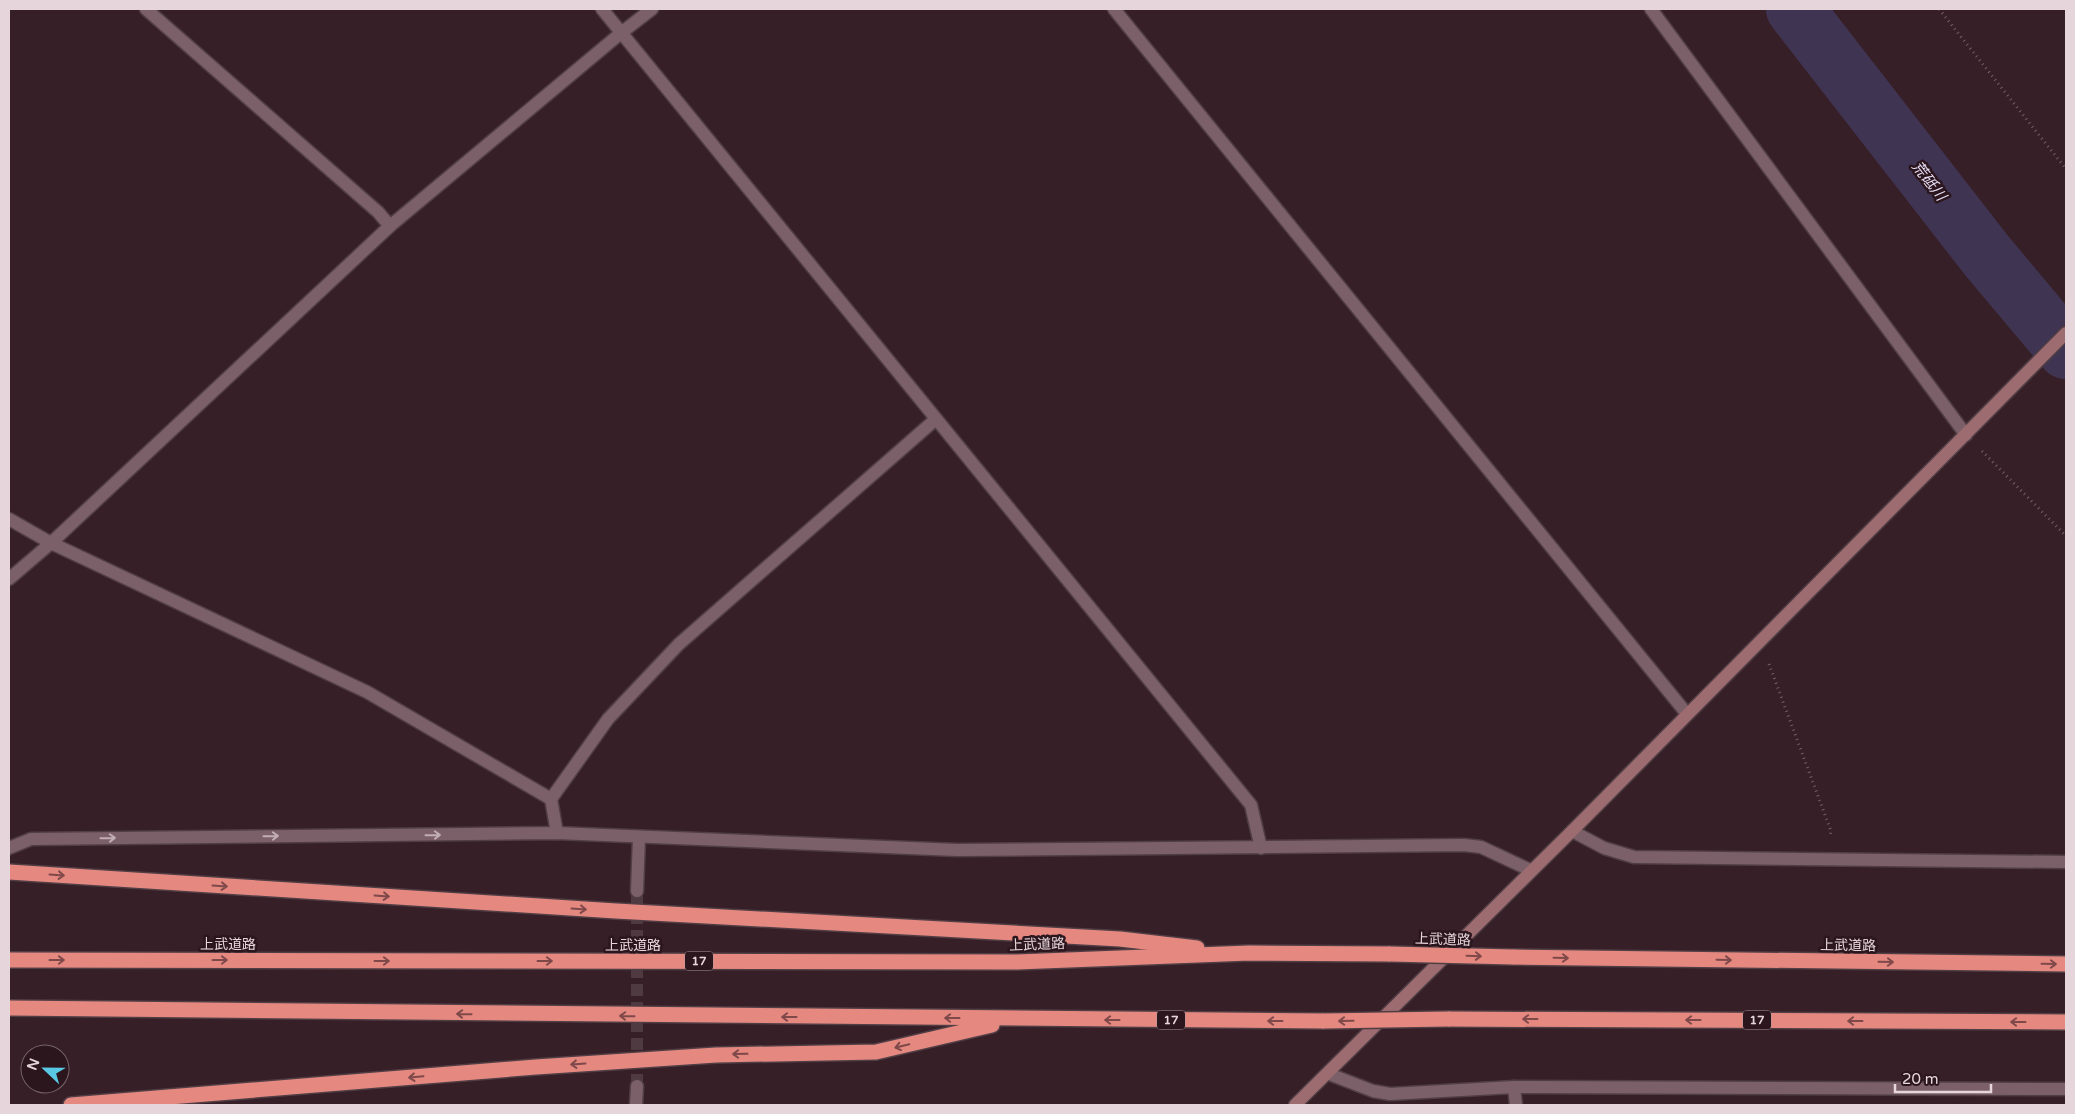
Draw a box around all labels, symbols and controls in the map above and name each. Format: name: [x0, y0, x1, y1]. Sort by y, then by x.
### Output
water label: 荒砥川: [1908, 158, 1951, 206]
one-way arrow: [425, 830, 441, 839]
one-way arrow: [262, 831, 278, 841]
one-way arrow: [100, 833, 116, 843]
one-way arrow: [49, 871, 65, 880]
one-way arrow: [211, 881, 227, 890]
one-way arrow: [373, 892, 389, 901]
one-way arrow: [571, 904, 587, 914]
street label: 上武道路: [1415, 930, 1471, 949]
street label: 上武道路: [1009, 935, 1065, 954]
street label: 上武道路: [200, 936, 256, 953]
street label: 上武道路: [605, 937, 661, 954]
street label: 上武道路: [1820, 937, 1876, 954]
road number: 17: [685, 951, 713, 970]
one-way arrow: [1465, 952, 1481, 961]
one-way arrow: [1553, 953, 1569, 963]
one-way arrow: [49, 955, 65, 965]
one-way arrow: [212, 955, 228, 965]
one-way arrow: [1716, 955, 1732, 965]
one-way arrow: [374, 956, 390, 966]
one-way arrow: [536, 956, 553, 966]
one-way arrow: [1878, 957, 1894, 967]
one-way arrow: [2040, 959, 2057, 969]
one-way arrow: [456, 1009, 472, 1019]
road number: 17: [1157, 1010, 1185, 1030]
road number: 17: [1743, 1010, 1771, 1030]
one-way arrow: [619, 1011, 635, 1021]
one-way arrow: [781, 1012, 798, 1022]
one-way arrow: [944, 1013, 960, 1023]
one-way arrow: [1522, 1014, 1538, 1024]
one-way arrow: [1105, 1015, 1121, 1024]
one-way arrow: [1685, 1015, 1701, 1025]
one-way arrow: [1267, 1016, 1284, 1026]
one-way arrow: [1339, 1016, 1355, 1025]
one-way arrow: [1847, 1016, 1864, 1026]
one-way arrow: [2010, 1017, 2026, 1027]
one-way arrow: [895, 1042, 911, 1051]
north arrow: [20, 1044, 70, 1094]
one-way arrow: [733, 1050, 749, 1059]
text: N: [23, 1056, 43, 1073]
one-way arrow: [571, 1059, 587, 1069]
scale bar: [1895, 1062, 1991, 1094]
text: 20 m: [1902, 1070, 1939, 1088]
one-way arrow: [409, 1072, 425, 1081]

